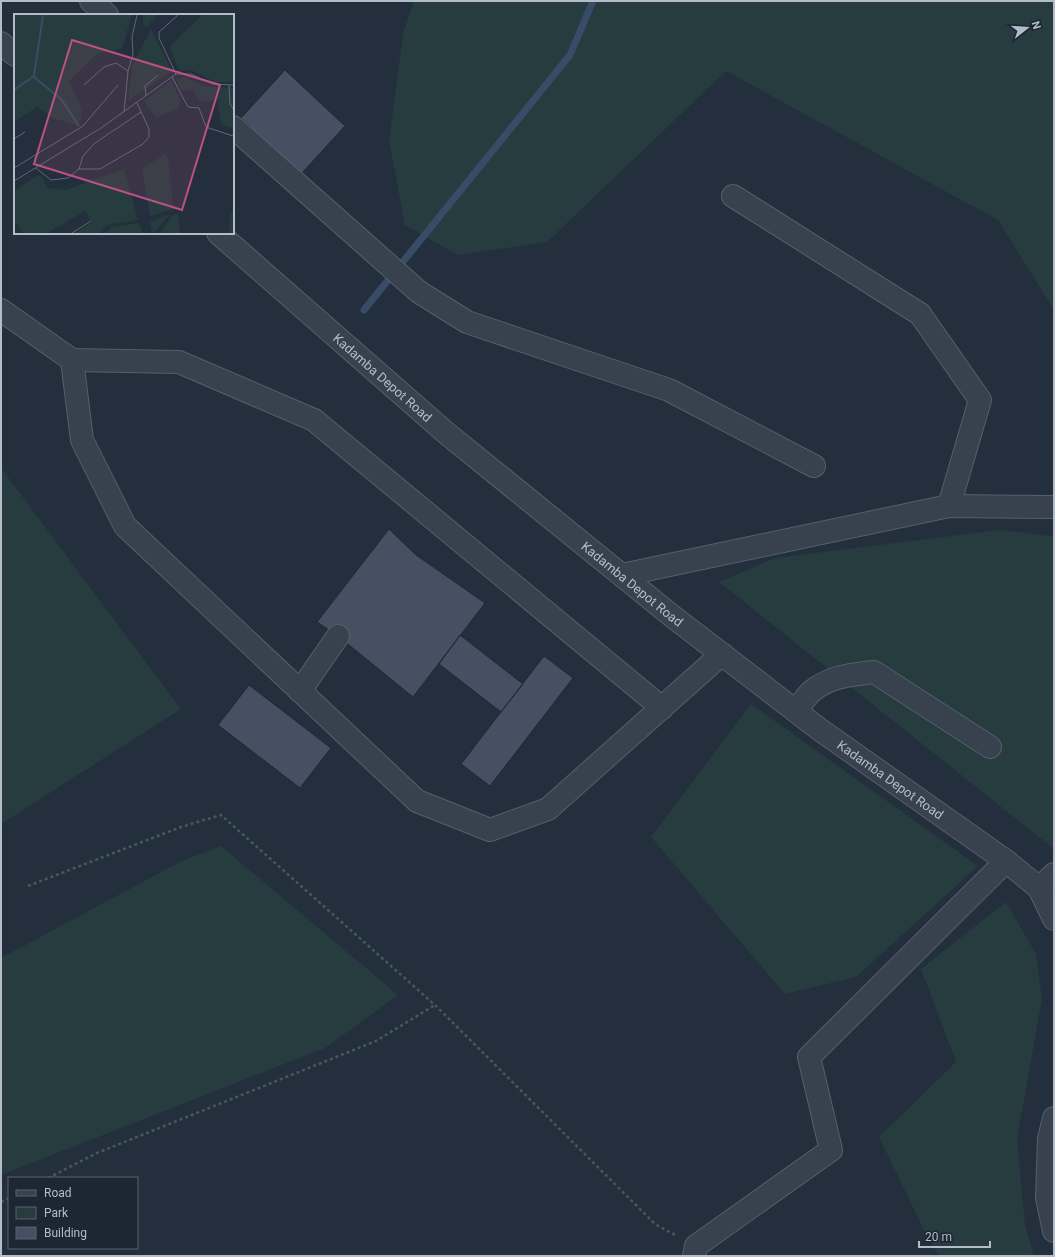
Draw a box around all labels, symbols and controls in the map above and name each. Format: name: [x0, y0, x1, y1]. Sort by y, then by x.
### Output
north arrow: [1007, 8, 1047, 48]
inset map: [14, 14, 234, 234]
text: N: [1029, 20, 1044, 31]
street label: Kadamba Depot Road: [330, 330, 435, 425]
street label: Kadamba Depot Road: [578, 539, 686, 630]
street label: Kadamba Depot Road: [834, 737, 946, 822]
legend: [8, 1177, 138, 1249]
text: Road: [44, 1186, 72, 1200]
text: Park: [44, 1206, 69, 1220]
scale bar: [919, 1223, 990, 1249]
text: Building: [44, 1226, 87, 1240]
text: 20 m: [925, 1230, 952, 1244]

